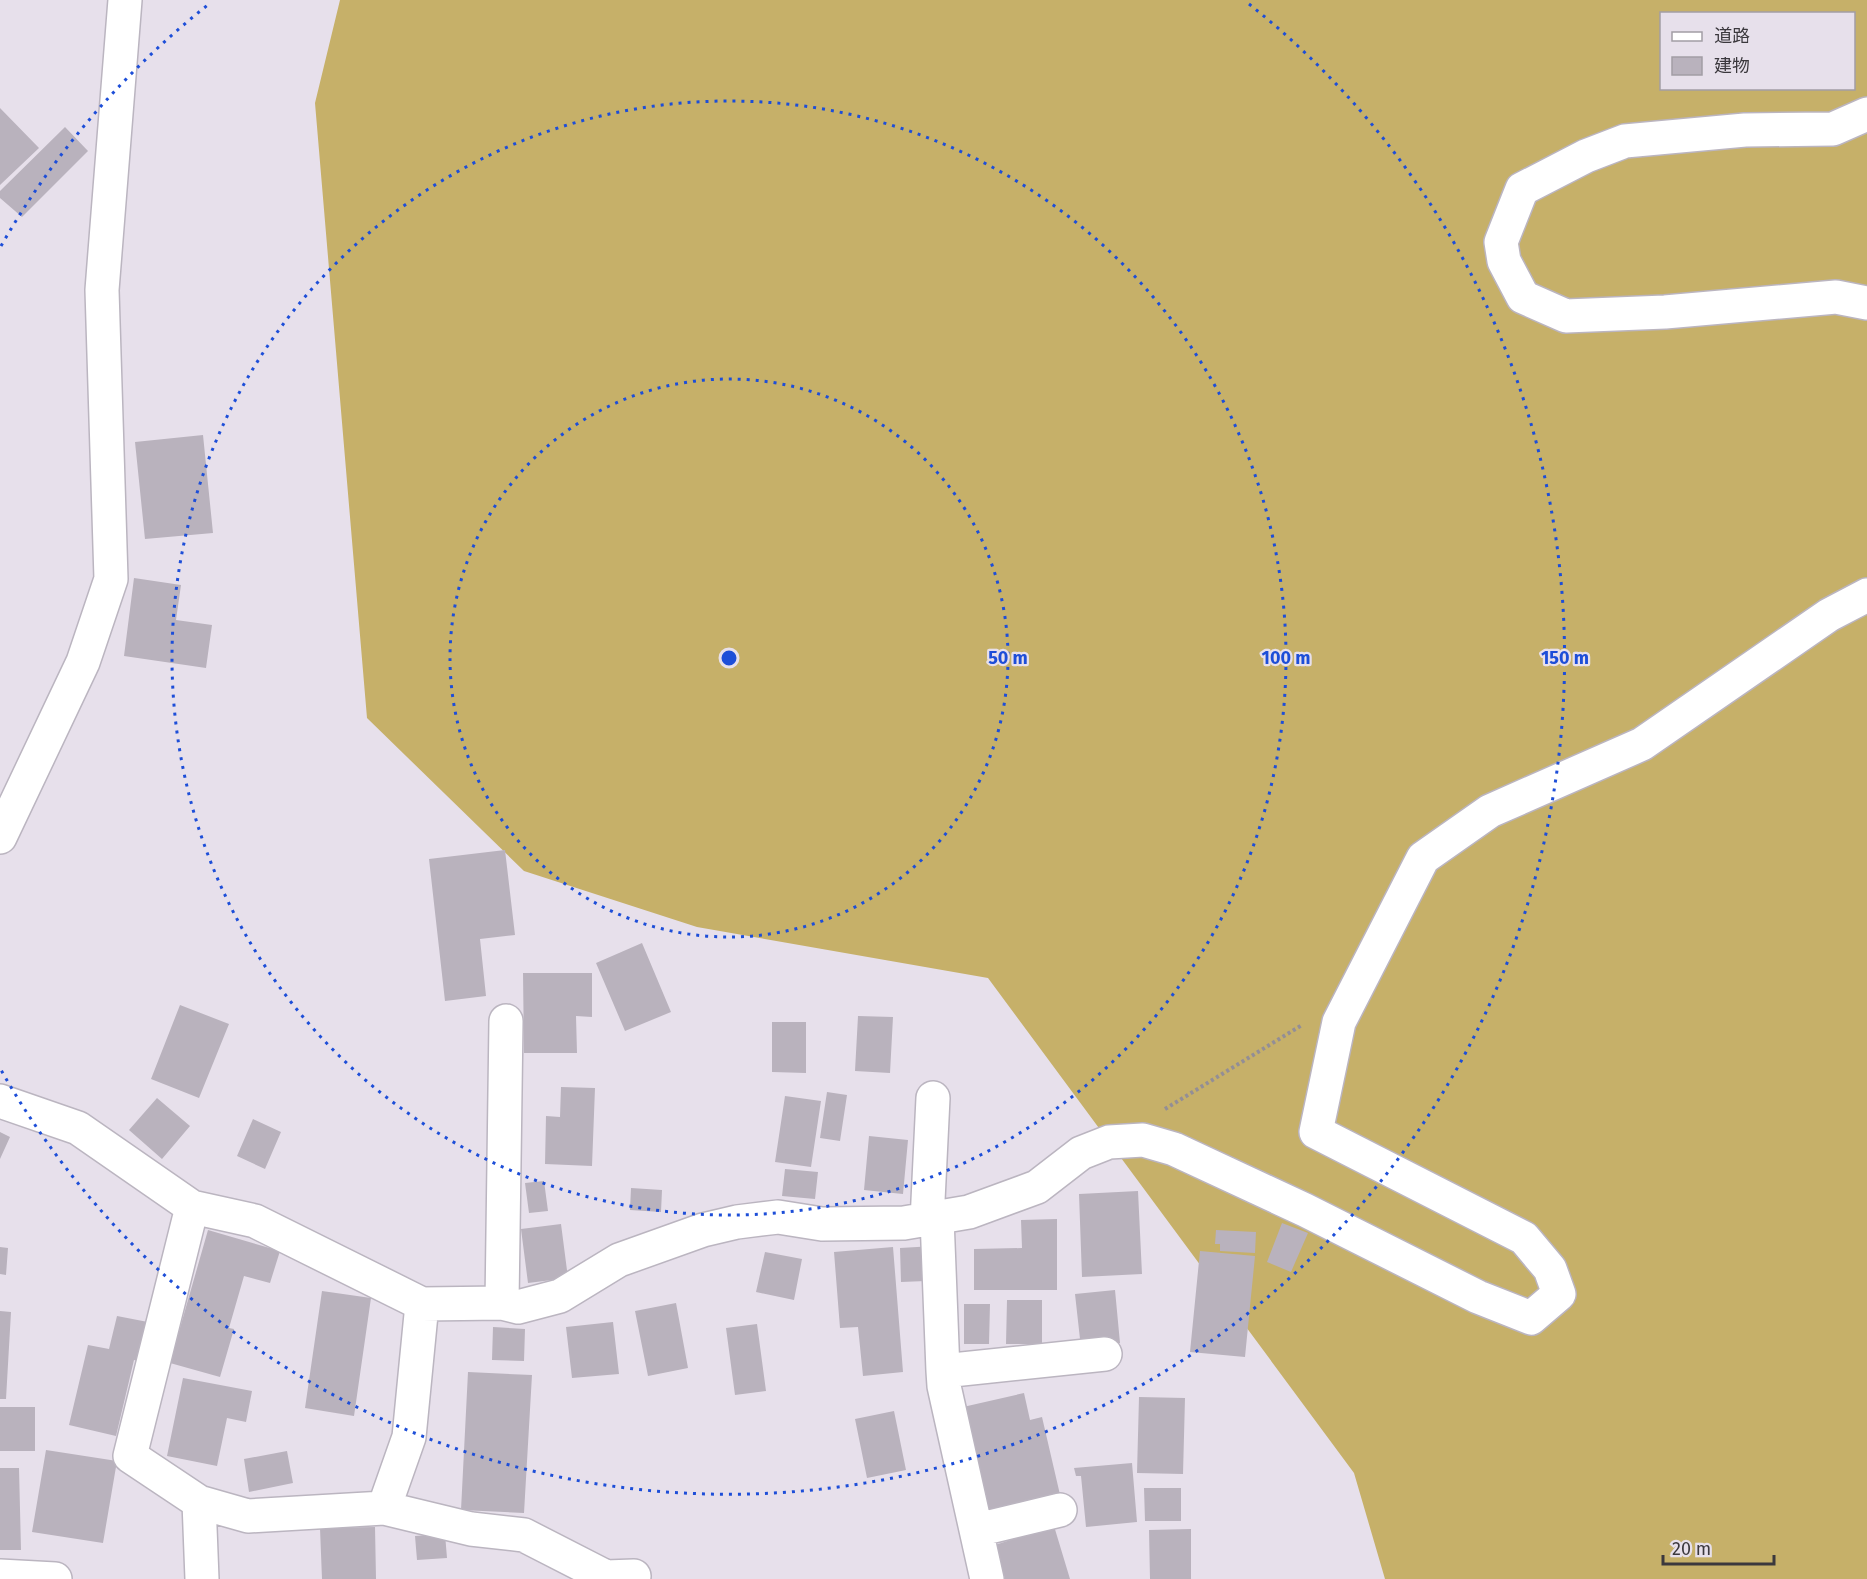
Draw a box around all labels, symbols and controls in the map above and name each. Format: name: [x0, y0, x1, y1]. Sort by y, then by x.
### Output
legend: [1660, 12, 1855, 90]
text: 道路: [1714, 25, 1750, 47]
text: 建物: [1714, 55, 1750, 77]
text: 50 m: [988, 647, 1028, 669]
text: 100 m: [1262, 647, 1310, 669]
text: 150 m: [1541, 647, 1589, 669]
centre of rings: [719, 648, 739, 668]
scale bar: [1663, 1528, 1774, 1566]
text: 20 m: [1672, 1538, 1711, 1560]

